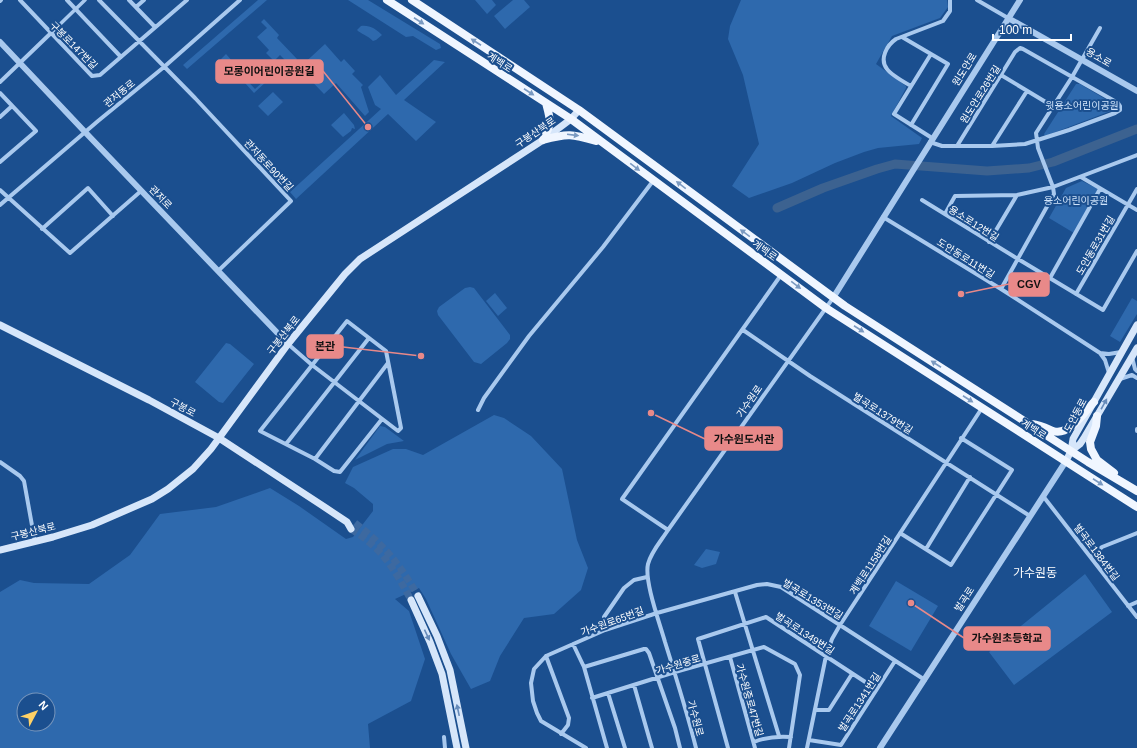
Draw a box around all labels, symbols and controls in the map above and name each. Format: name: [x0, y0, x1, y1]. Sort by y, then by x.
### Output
scale bar: [993, 16, 1071, 42]
one-way arrow: [414, 17, 425, 25]
street label: 구봉로147번길: [48, 19, 100, 71]
text: 100 m: [999, 23, 1032, 37]
one-way arrow: [471, 38, 481, 46]
street label: 용소로: [1084, 46, 1113, 69]
street label: 계백로: [485, 50, 514, 75]
street label: 원도안로: [950, 51, 979, 88]
callout: 모롱이어린이공원길: [216, 60, 323, 83]
street label: 원도안로26번길: [958, 63, 1003, 125]
text: 모롱이어린이공원길: [223, 65, 315, 77]
street label: 관저동로: [102, 78, 137, 109]
one-way arrow: [523, 88, 534, 96]
park label: 윗용소어린이공원: [1045, 100, 1119, 111]
street label: 구봉산북로: [513, 115, 557, 150]
one-way arrow: [567, 132, 579, 138]
street label: 관저동로90번길: [242, 137, 295, 193]
one-way arrow: [629, 163, 640, 171]
one-way arrow: [675, 181, 686, 189]
street label: 관저로: [147, 184, 174, 211]
park label: 용소어린이공원: [1044, 195, 1108, 206]
street label: 용소로12번길: [947, 204, 1001, 243]
street label: 도안동로31번길: [1074, 214, 1117, 277]
one-way arrow: [740, 229, 750, 237]
street label: 도안동로11번길: [935, 236, 996, 280]
street label: 계백로: [750, 238, 779, 263]
callout: CGV: [1009, 273, 1049, 296]
text: CGV: [1017, 278, 1042, 290]
one-way arrow: [790, 281, 801, 290]
street label: 구봉산북로: [265, 314, 302, 357]
one-way arrow: [853, 325, 865, 332]
callout: 본관: [307, 335, 343, 358]
text: 본관: [315, 340, 335, 352]
one-way arrow: [931, 360, 941, 368]
street label: 가수원로: [734, 383, 764, 420]
street label: 벌곡로1379번길: [851, 391, 915, 436]
one-way arrow: [962, 395, 974, 402]
street label: 구봉로: [168, 396, 198, 419]
street label: 도안동로: [1062, 396, 1089, 434]
one-way arrow: [1100, 398, 1107, 410]
street label: 계백로: [1019, 417, 1048, 442]
callout: 가수원도서관: [705, 427, 782, 450]
text: 가수원도서관: [714, 433, 774, 445]
one-way arrow: [1093, 478, 1104, 486]
street label: 구봉산북로: [9, 521, 57, 542]
street label: 벌곡로1384번길: [1072, 522, 1122, 583]
street label: 계백로1158번길: [847, 534, 893, 597]
district label: 가수원동: [1013, 566, 1057, 580]
street label: 벌곡로1353번길: [781, 577, 845, 622]
street label: 벌곡로: [952, 585, 977, 614]
street label: 가수원로65번길: [579, 605, 645, 638]
street label: 벌곡로1349번길: [773, 610, 836, 657]
callout: 가수원초등학교: [964, 627, 1050, 650]
one-way arrow: [424, 629, 430, 641]
text: 가수원초등학교: [972, 632, 1042, 644]
street label: 가수원중로: [655, 652, 702, 676]
street label: 가수원중로47번길: [734, 662, 765, 738]
street label: 벌곡로1341번길: [836, 671, 883, 734]
north arrow: [16, 692, 56, 732]
text: N: [36, 699, 51, 712]
street label: 가수원로: [685, 699, 706, 737]
one-way arrow: [455, 704, 461, 716]

